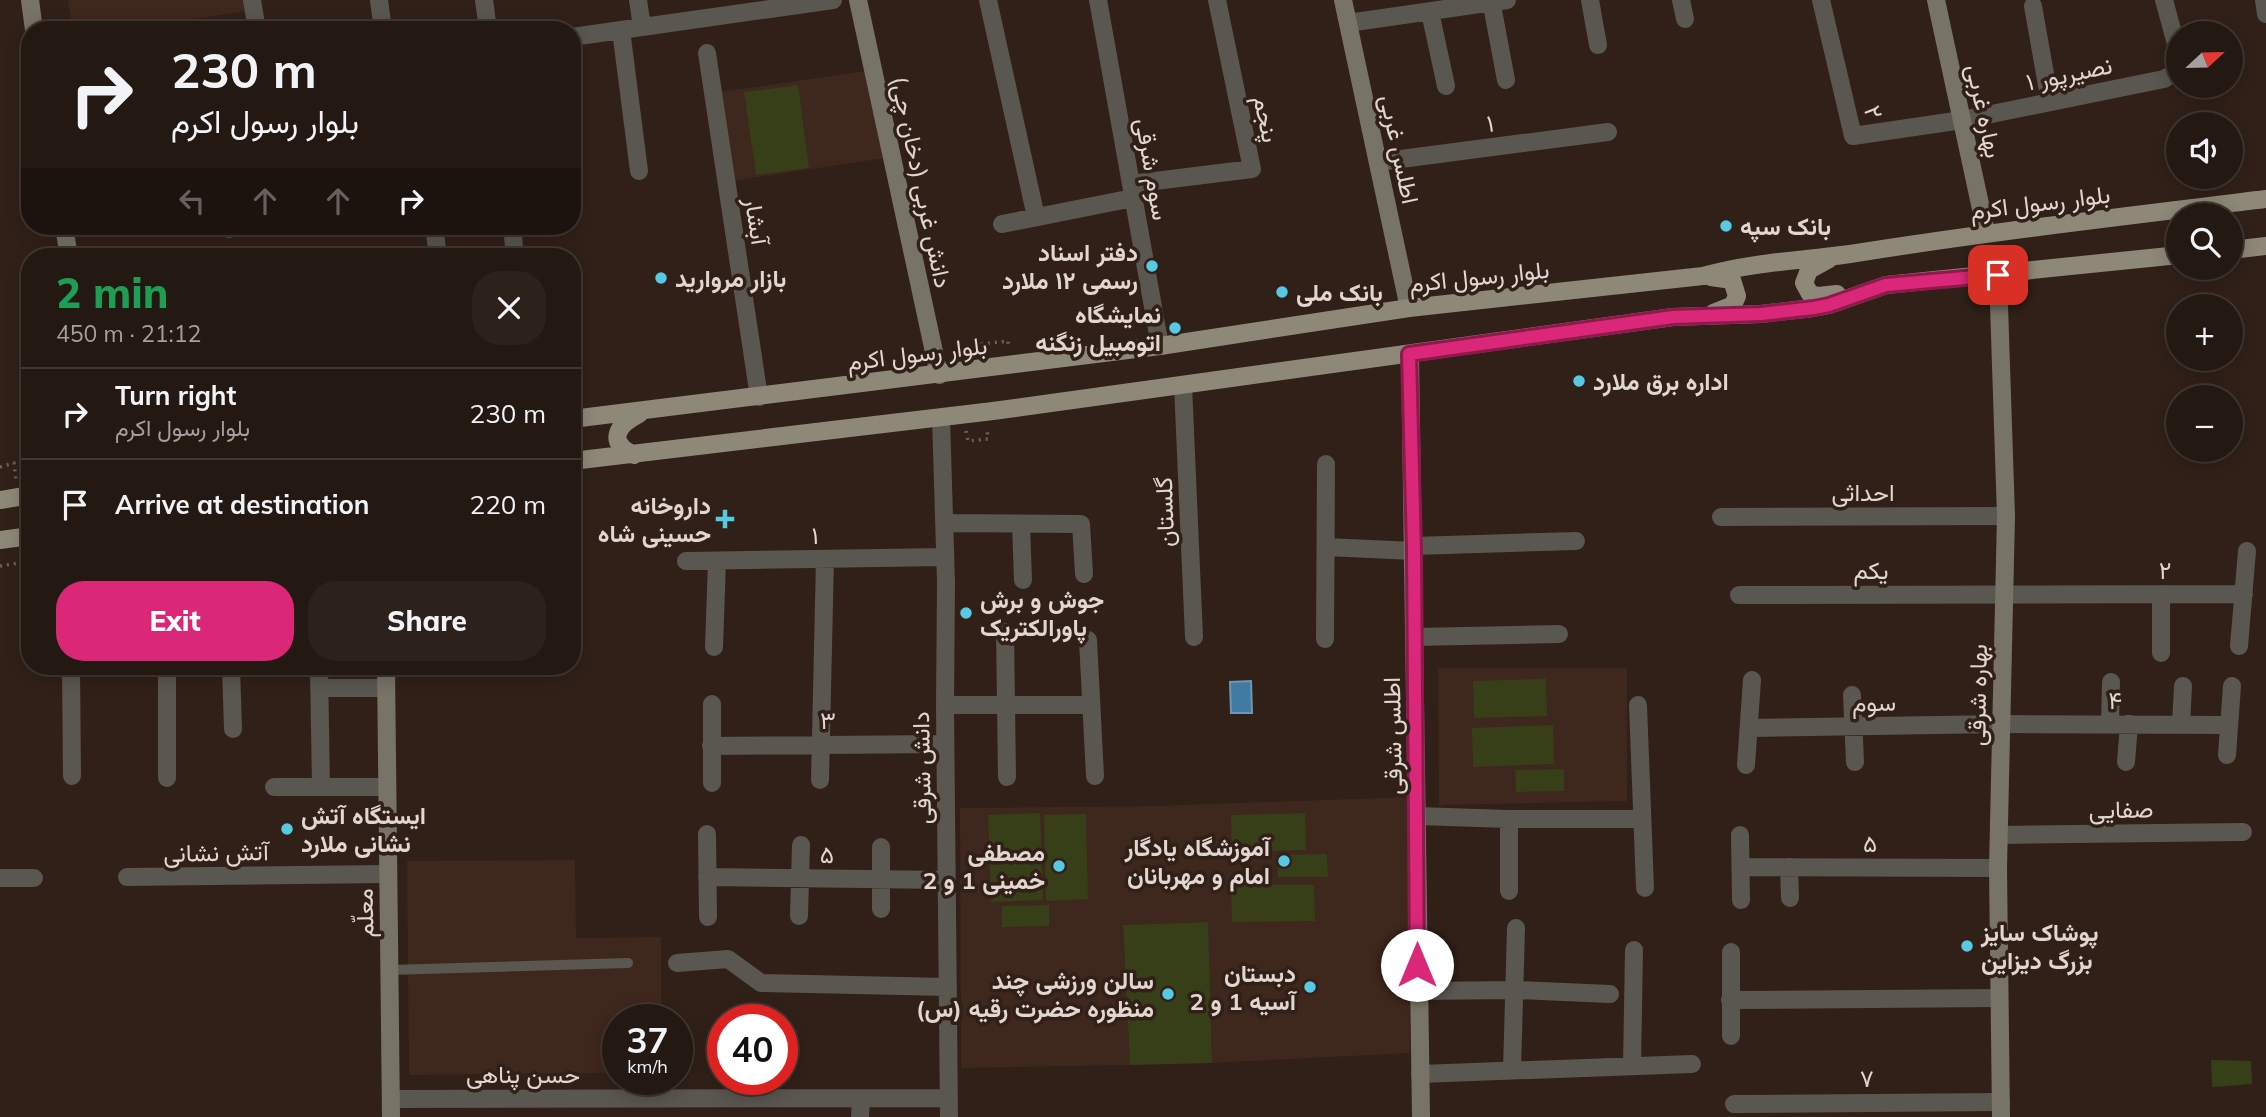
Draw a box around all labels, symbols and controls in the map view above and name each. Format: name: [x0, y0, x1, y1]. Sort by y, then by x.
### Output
north arrow: [2166, 21, 2244, 98]
map controls: [2166, 21, 2243, 462]
text: 230 m: [171, 39, 317, 100]
icon: right: [56, 49, 147, 140]
street label: نصیرپور ۱: [2023, 49, 2115, 99]
street label: بهاره غربی: [1959, 61, 2010, 161]
street label: دانش غربی (دخان چی): [883, 74, 959, 291]
street label: اطلس غربی: [1373, 92, 1426, 207]
street label: پنجم: [1245, 93, 1287, 146]
text: بلوار رسول اکرم: [171, 101, 359, 141]
street label: ۲: [1858, 101, 1890, 123]
street label: ۱: [1485, 108, 1495, 138]
button: sound: [2166, 112, 2243, 189]
street label: سوم شرقی: [1127, 116, 1177, 223]
street label: بلوار رسول اکرم: [1968, 179, 2112, 227]
icon: left: [173, 182, 211, 220]
icon: ahead: [246, 182, 284, 220]
icon: ahead: [319, 182, 357, 220]
icon: right: [392, 182, 430, 220]
street label: آبشار: [737, 194, 776, 249]
button: search: [2166, 203, 2243, 280]
place label: بانک سپه: [1740, 211, 1831, 243]
marker: بانک سپه: [1718, 218, 1734, 234]
place label: دفتر اسناد رسمی ۱۲ ملارد: [1002, 237, 1138, 296]
pin: [1968, 245, 2028, 305]
street label: بلوار رسول اکرم: [1407, 254, 1551, 300]
icon: arrive: [1979, 256, 2017, 294]
marker: دفتر اسناد رسمی ۱۲ ملارد: [1144, 258, 1160, 274]
place label: بازار مروارید: [675, 263, 786, 294]
text: 2 min: [56, 266, 169, 319]
marker: بازار مروارید: [653, 270, 669, 286]
button: close: [472, 271, 546, 345]
place label: بانک ملی: [1296, 277, 1383, 307]
marker: بانک ملی: [1274, 284, 1290, 300]
button: +: [2166, 294, 2243, 371]
place label: نمایشگاه اتومبیل زنگنه: [1035, 299, 1161, 358]
text: 450 m · 21:12: [56, 319, 201, 348]
marker: نمایشگاه اتومبیل زنگنه: [1167, 320, 1183, 336]
street label: بلوار رسول اکرم: [845, 330, 989, 378]
place label: اداره برق ملارد: [1593, 366, 1729, 397]
marker: اداره برق ملارد: [1571, 373, 1587, 389]
text: Turn right: [115, 379, 236, 412]
button: −: [2166, 385, 2243, 462]
icon: right: [56, 395, 94, 433]
text: 230 m: [470, 397, 546, 430]
text: بلوار رسول اکرم: [115, 413, 250, 442]
street label: گلستان: [1148, 476, 1180, 548]
street label: احداثی: [1832, 477, 1894, 507]
icon: arrive: [56, 486, 94, 524]
text: Arrive at destination: [115, 488, 370, 521]
text: 220 m: [470, 488, 546, 521]
place label: داروخانه حسینی شاه: [598, 490, 711, 548]
marker: داروخانه حسینی شاه: [717, 511, 733, 527]
street label: ۱: [811, 520, 819, 550]
street label: یکم: [1854, 555, 1888, 587]
street label: ۲: [2159, 555, 2171, 585]
button: Exit: [56, 581, 294, 661]
button: Share: [308, 581, 546, 661]
place label: جوش و برش پاورالکتریک: [980, 584, 1104, 644]
marker: جوش و برش پاورالکتریک: [958, 605, 974, 621]
street label: بهاره شرقی: [1961, 644, 1994, 746]
street label: اطلس شرقی: [1376, 677, 1409, 795]
street label: ۴: [2108, 685, 2122, 715]
street label: سوم: [1852, 687, 1896, 719]
street label: ۳: [820, 705, 836, 735]
street label: دانش شرقی: [905, 711, 938, 825]
street label: صفایی: [2088, 793, 2154, 825]
place label: ایستگاه آتش نشانی ملارد: [301, 800, 426, 859]
marker: ایستگاه آتش نشانی ملارد: [279, 821, 295, 837]
street label: ۵: [1863, 828, 1877, 858]
place label: آموزشگاه یادگار امام و مهربانان: [1124, 832, 1272, 892]
street label: آتش نشانی: [163, 836, 271, 868]
place label: مصطفی خمینی 1 و 2: [923, 837, 1045, 896]
street label: ۵: [820, 839, 834, 869]
marker: آموزشگاه یادگار امام و مهربانان: [1276, 853, 1292, 869]
marker: مصطفی خمینی 1 و 2: [1051, 858, 1067, 874]
street label: معلّم: [349, 888, 381, 938]
place label: پوشاک سایز بزرگ دیزاین: [1980, 917, 2098, 976]
position arrow: [1380, 928, 1454, 1002]
marker: پوشاک سایز بزرگ دیزاین: [1959, 938, 1975, 954]
place label: دبستان آسیه 1 و 2: [1189, 958, 1298, 1017]
place label: سالن ورزشی چند منظوره حضرت رقیه (س): [916, 965, 1154, 1024]
marker: دبستان آسیه 1 و 2: [1302, 979, 1318, 995]
marker: سالن ورزشی چند منظوره حضرت رقیه (س): [1160, 986, 1176, 1002]
speed limit sign: 40: [707, 1004, 798, 1095]
text: 37: [626, 1018, 669, 1062]
text: km/h: [627, 1055, 668, 1078]
street label: حسن پناهی: [466, 1059, 580, 1091]
street label: ۷: [1860, 1063, 1874, 1093]

